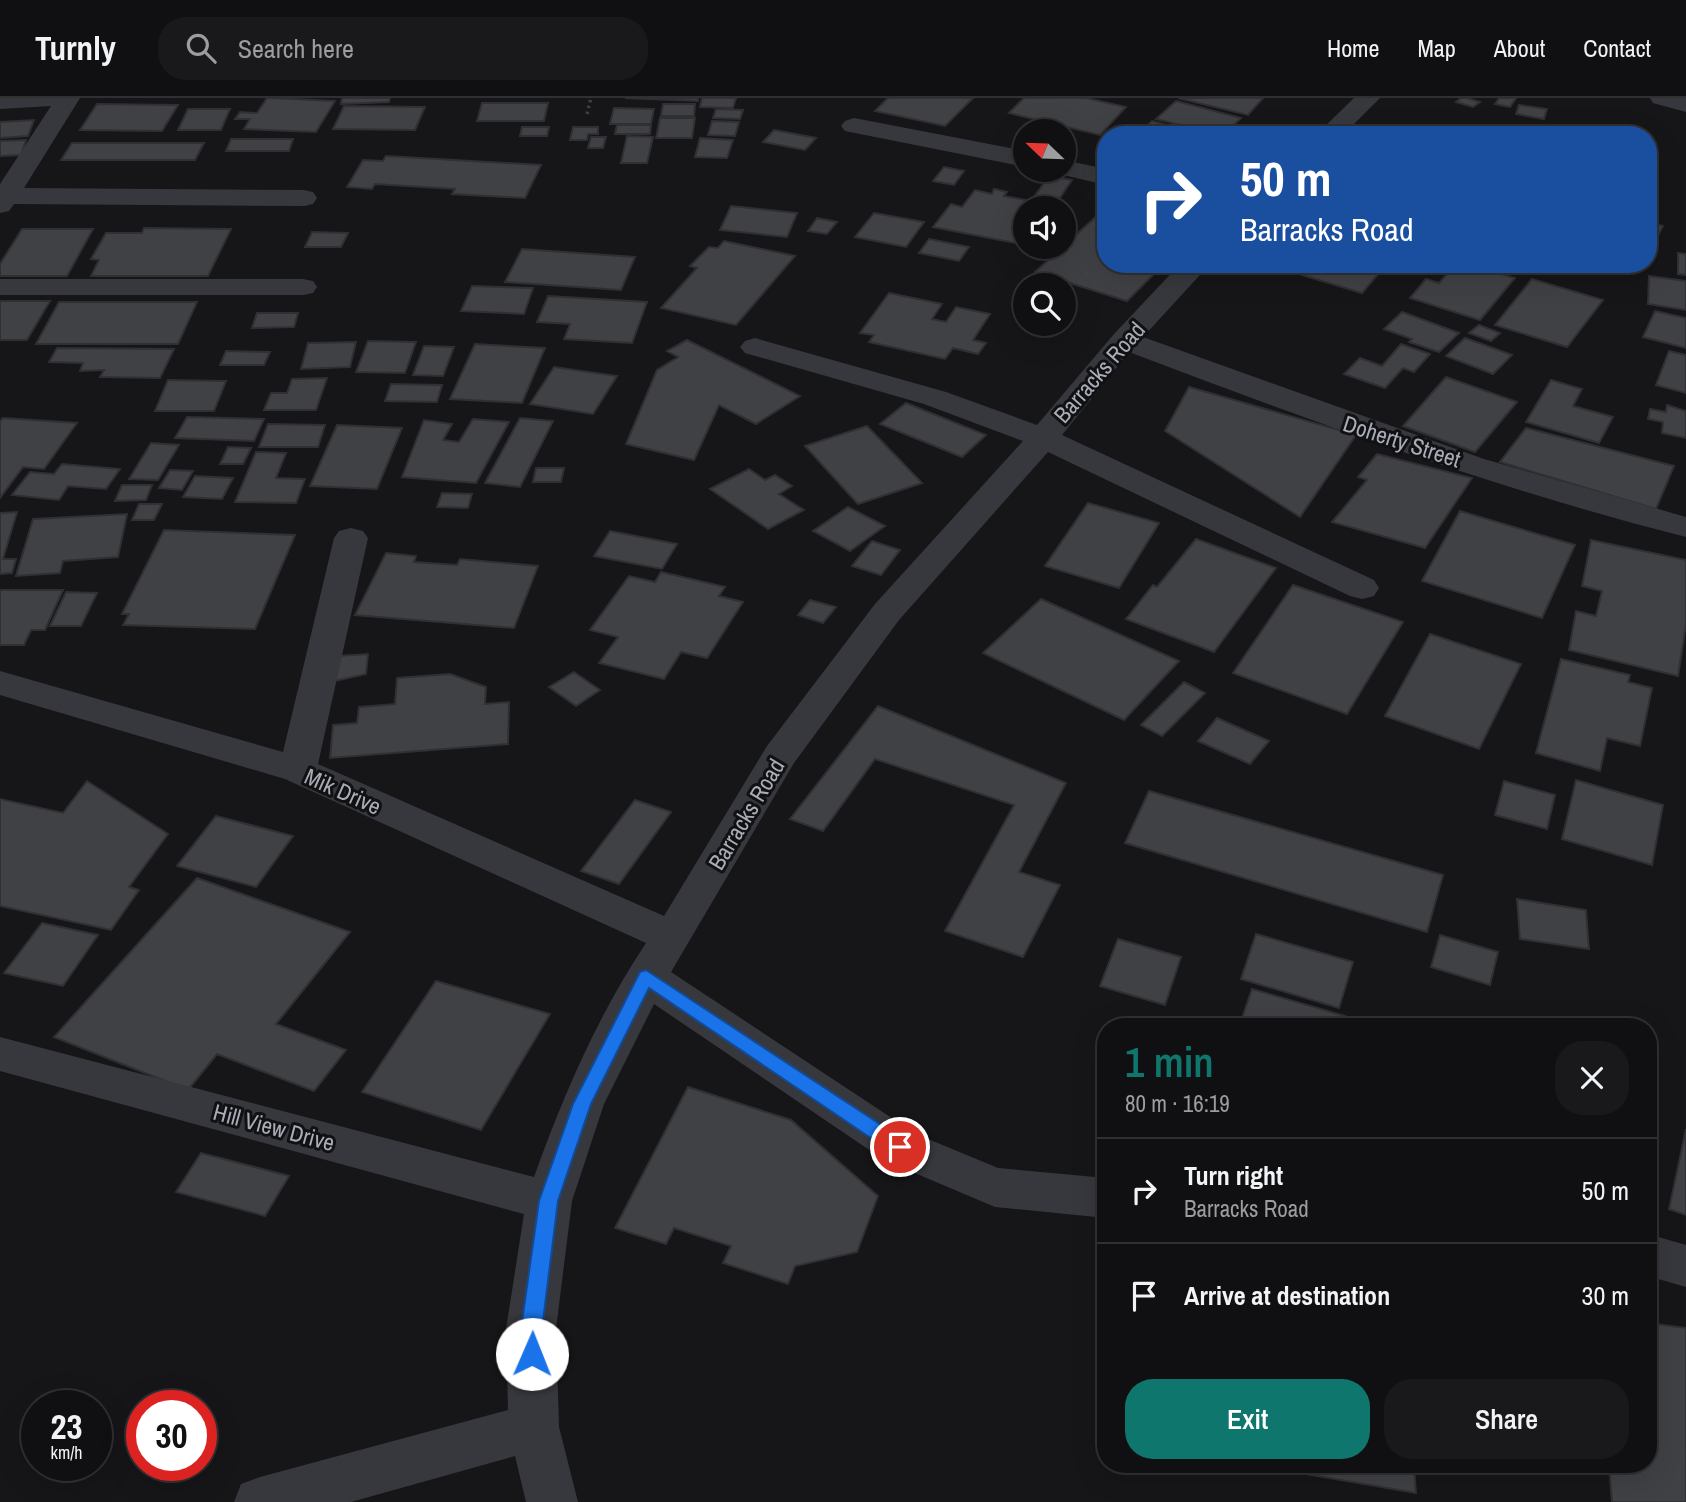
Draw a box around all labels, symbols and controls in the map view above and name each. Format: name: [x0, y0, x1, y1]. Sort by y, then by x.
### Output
search box: [158, 17, 648, 80]
text: Turnly: [35, 26, 116, 70]
icon: search: [182, 29, 220, 67]
text: Search here: [238, 31, 354, 66]
text: Home: [1327, 32, 1379, 64]
text: Map: [1417, 32, 1456, 64]
text: About: [1494, 32, 1545, 64]
text: Contact: [1583, 32, 1651, 64]
north arrow: [1013, 119, 1076, 182]
map controls: [1013, 119, 1076, 336]
text: 50 m: [1240, 145, 1332, 211]
icon: right: [1125, 154, 1216, 245]
button: sound: [1013, 196, 1076, 259]
text: Barracks Road: [1240, 208, 1414, 251]
button: search: [1013, 273, 1076, 336]
street label: Barracks Road: [1046, 315, 1152, 429]
street label: Doherty Street: [1339, 407, 1465, 475]
street label: Barracks Road: [701, 753, 791, 875]
street label: Mik Drive: [300, 760, 386, 822]
text: 1 min: [1125, 1034, 1214, 1090]
button: close: [1555, 1041, 1629, 1115]
text: 80 m · 16:19: [1125, 1088, 1230, 1119]
street label: Hill View Drive: [210, 1096, 338, 1158]
pin: [870, 1117, 930, 1177]
icon: arrive: [881, 1128, 919, 1166]
text: Turn right: [1184, 1158, 1283, 1193]
icon: right: [1125, 1172, 1163, 1210]
text: 50 m: [1582, 1173, 1629, 1208]
text: Barracks Road: [1184, 1193, 1309, 1224]
icon: arrive: [1125, 1277, 1163, 1315]
text: Arrive at destination: [1184, 1278, 1390, 1313]
text: 30 m: [1582, 1278, 1629, 1313]
position arrow: [495, 1317, 569, 1391]
button: Exit: [1125, 1379, 1370, 1459]
button: Share: [1384, 1379, 1629, 1459]
speed limit sign: 30: [126, 1390, 217, 1481]
text: 23: [51, 1403, 82, 1450]
text: km/h: [51, 1440, 83, 1465]

